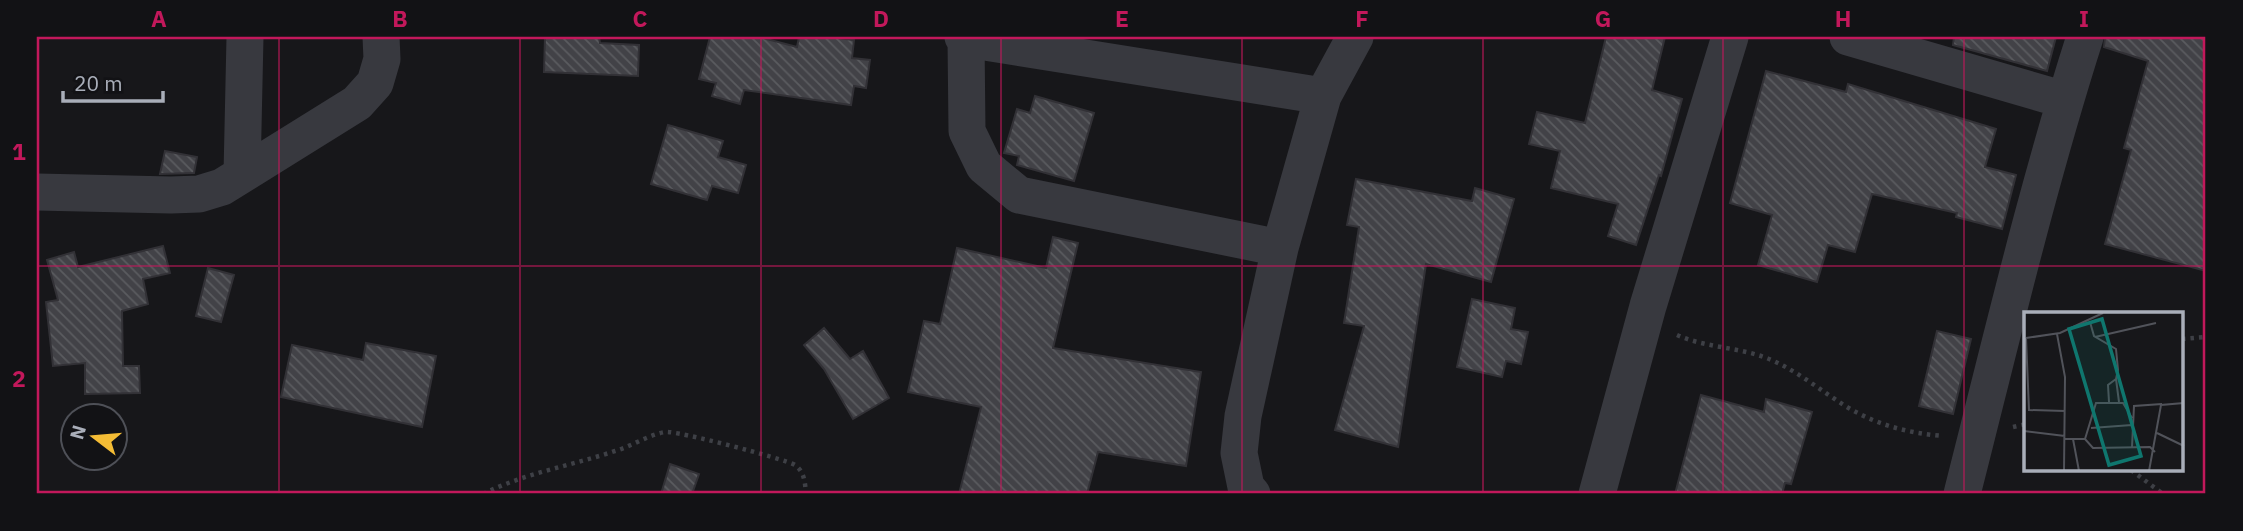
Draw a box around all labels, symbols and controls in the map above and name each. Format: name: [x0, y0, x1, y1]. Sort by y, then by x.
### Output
text: A: [151, 3, 167, 33]
text: B: [392, 3, 408, 33]
text: C: [633, 3, 648, 33]
text: D: [873, 3, 889, 33]
text: E: [1115, 3, 1129, 33]
text: F: [1355, 3, 1369, 33]
text: G: [1595, 3, 1611, 33]
text: H: [1835, 3, 1851, 33]
text: I: [2079, 3, 2089, 33]
scale bar: [63, 60, 163, 104]
text: 20 m: [74, 69, 123, 97]
text: 1: [12, 136, 26, 166]
inset map: [2024, 312, 2184, 472]
text: 2: [12, 363, 26, 393]
north arrow: [60, 402, 130, 472]
text: N: [64, 422, 91, 442]

